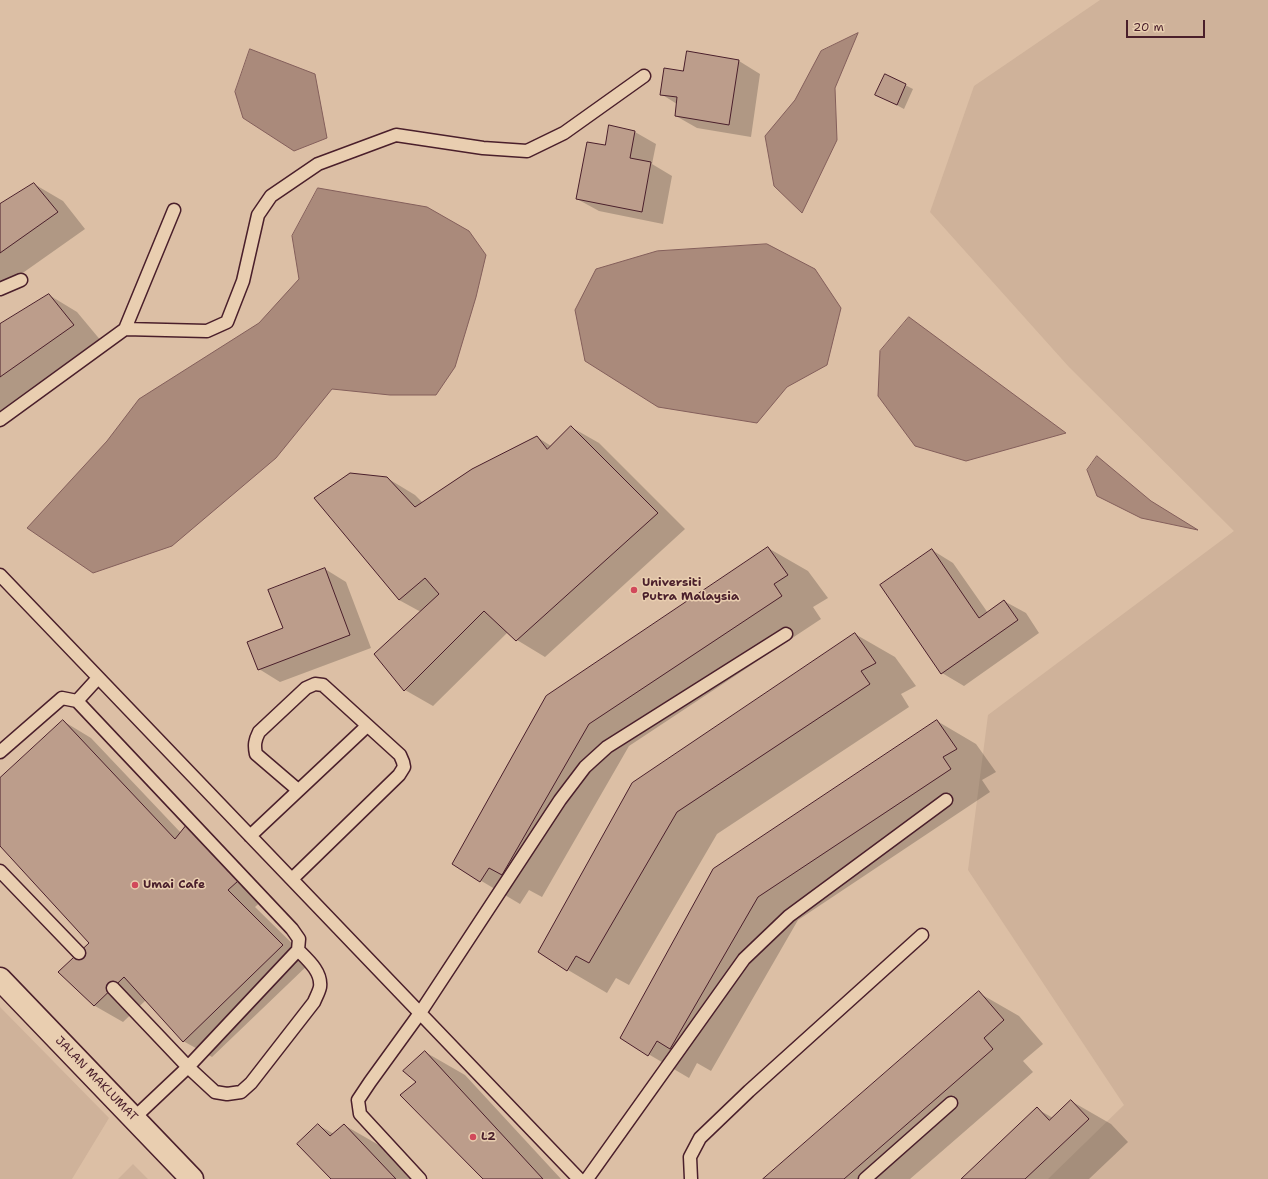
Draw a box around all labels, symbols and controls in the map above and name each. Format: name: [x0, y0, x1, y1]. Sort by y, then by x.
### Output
scale bar: [1128, 12, 1207, 38]
text: 20 m: [1133, 19, 1164, 35]
place label: Universiti Putra Malaysia: [642, 576, 739, 604]
marker: Universiti Putra Malaysia: [629, 585, 639, 595]
place label: Umai Cafe: [143, 878, 205, 892]
marker: Umai Cafe: [130, 880, 140, 890]
street label: JALAN MAKLUMAT: [52, 1034, 140, 1124]
place label: L2: [481, 1130, 496, 1144]
marker: L2: [468, 1132, 478, 1142]

